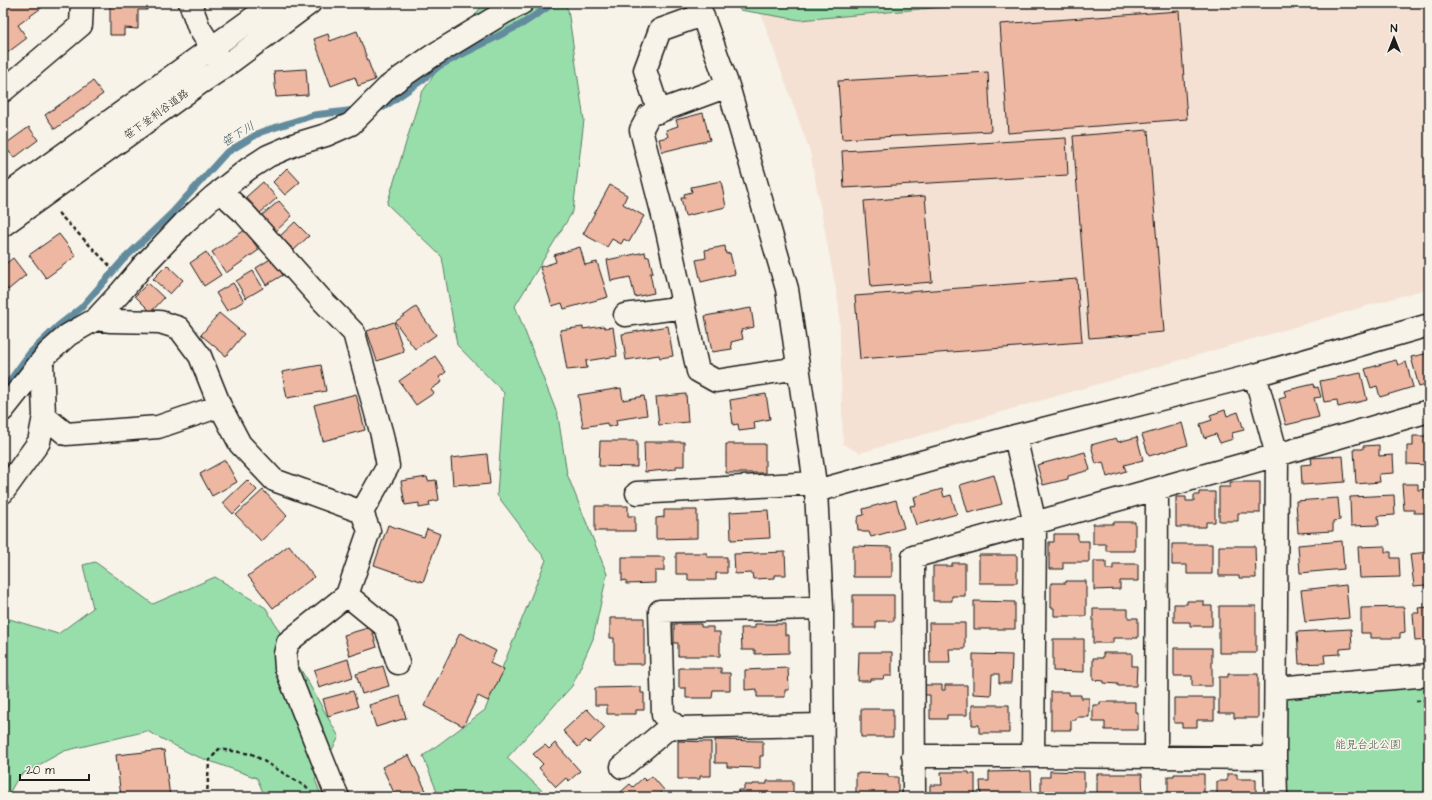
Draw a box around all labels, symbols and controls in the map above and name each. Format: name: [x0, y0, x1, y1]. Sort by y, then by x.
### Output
north arrow: [1374, 18, 1414, 58]
text: N: [1391, 21, 1398, 36]
street label: 笹下釜利谷道路: [121, 86, 192, 143]
water label: 笹下川: [218, 118, 258, 151]
park label: 能見台北公園: [1335, 737, 1401, 752]
scale bar: [20, 756, 89, 782]
text: 20 m: [26, 762, 55, 779]

